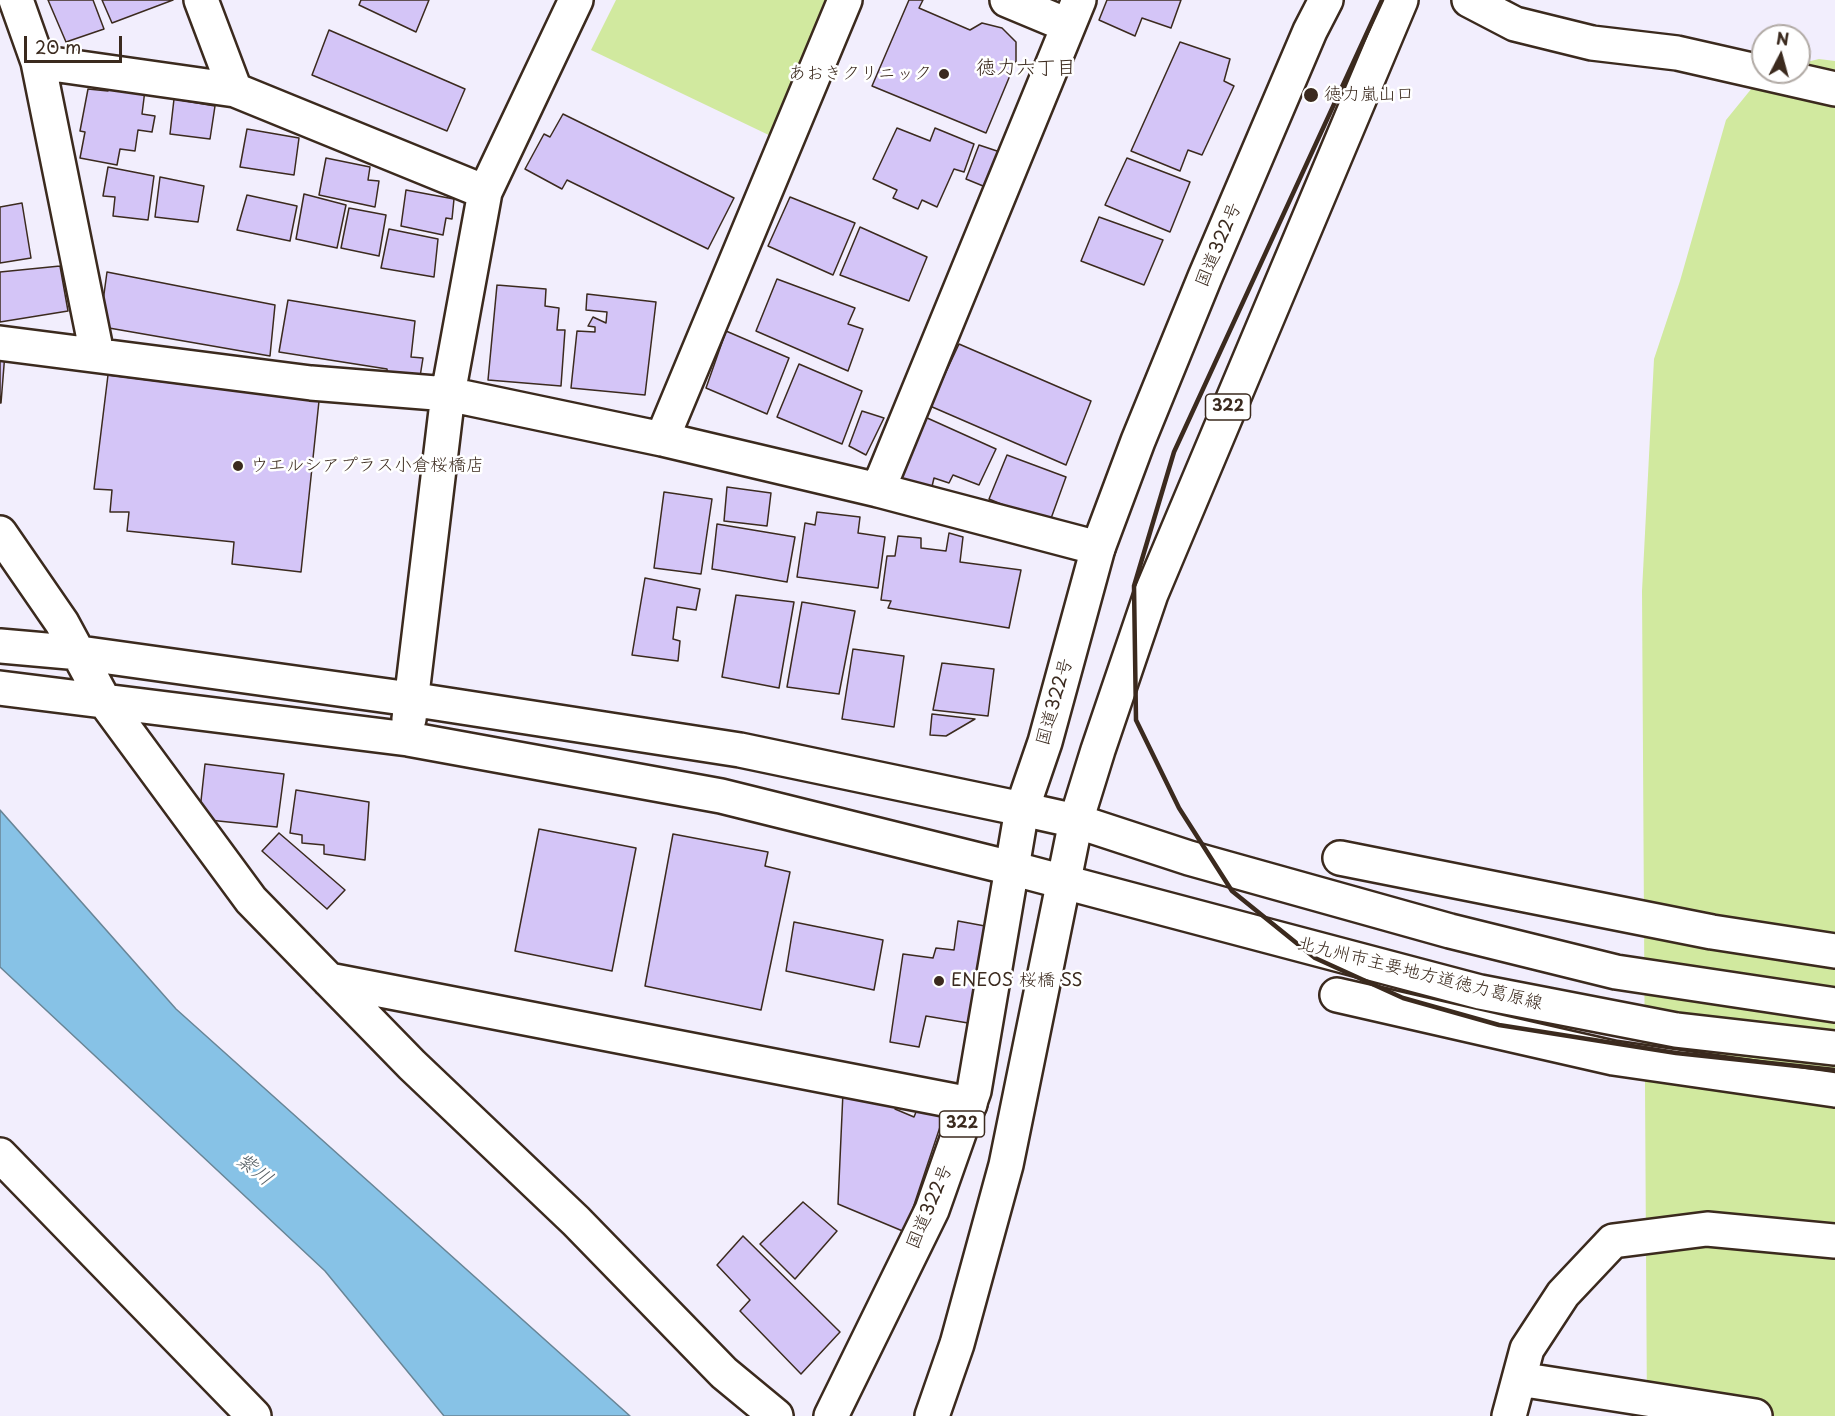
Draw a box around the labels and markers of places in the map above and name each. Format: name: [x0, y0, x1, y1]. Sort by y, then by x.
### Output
place label: あおきクリニック: [788, 63, 932, 85]
marker: あおきクリニック: [937, 67, 951, 81]
place label: 徳力嵐山口: [1324, 84, 1414, 106]
marker: 徳力嵐山口: [1302, 86, 1320, 104]
place label: ウエルシアプラス小倉桜橋店: [250, 455, 484, 477]
marker: ウエルシアプラス小倉桜橋店: [231, 459, 245, 473]
place label: ENEOS 桜橋 SS: [951, 970, 1083, 992]
marker: ENEOS 桜橋 SS: [932, 974, 946, 988]

